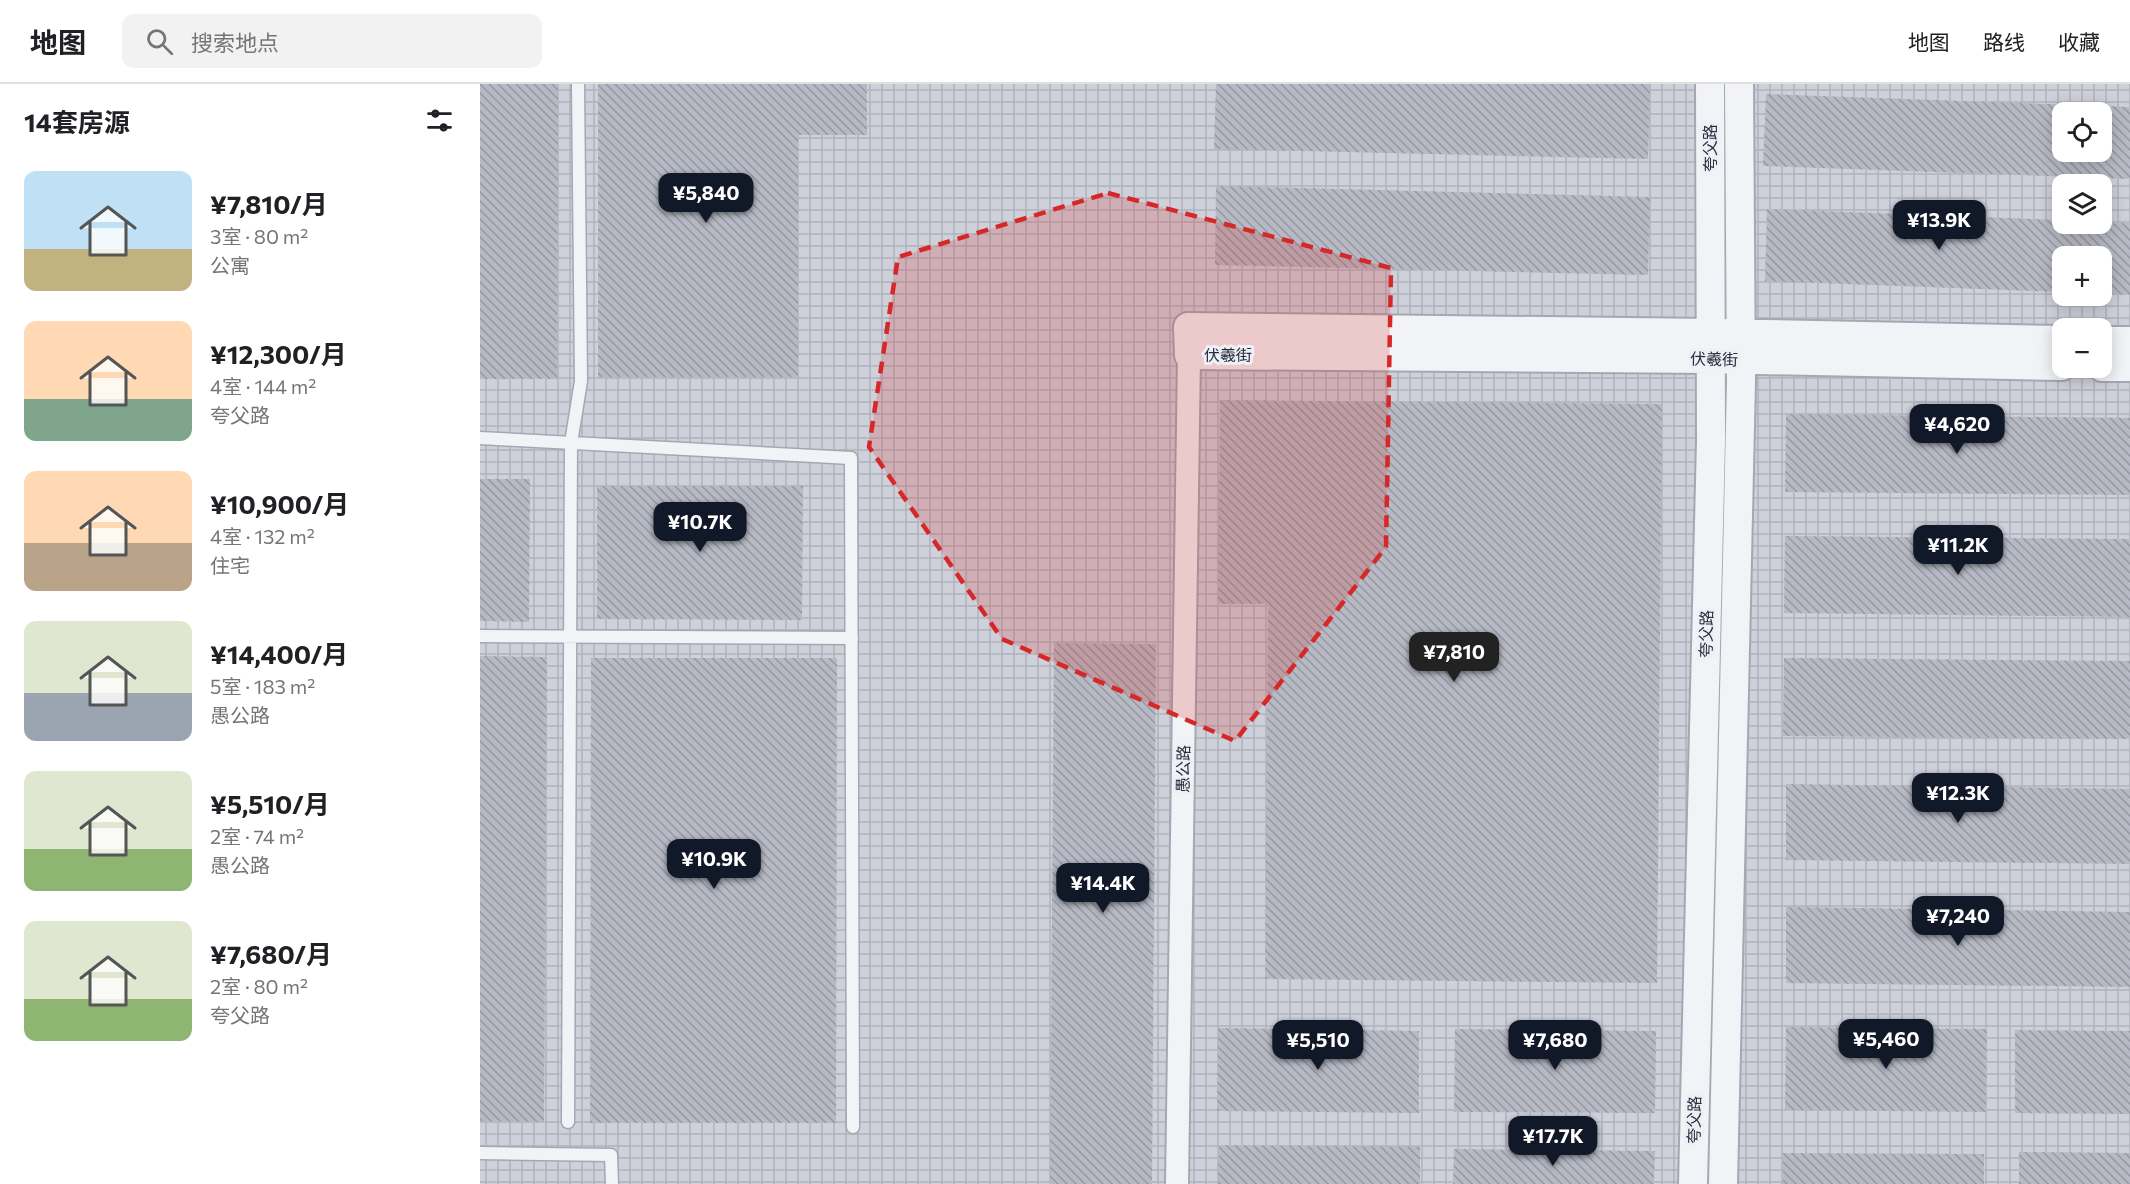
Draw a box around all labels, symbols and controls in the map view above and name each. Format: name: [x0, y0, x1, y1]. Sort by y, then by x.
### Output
search box: [122, 14, 542, 68]
text: 地图: [30, 25, 86, 59]
icon: search: [143, 25, 176, 58]
text: 搜索地点: [191, 29, 279, 56]
text: 地图: [1908, 29, 1950, 54]
text: 路线: [1983, 29, 2025, 54]
text: 收藏: [2058, 29, 2100, 54]
map controls: [2052, 102, 2112, 378]
button: locate: [2052, 102, 2112, 162]
icon: filters: [423, 104, 456, 137]
text: 14套房源: [24, 106, 130, 137]
street label: 夸父路: [1700, 124, 1719, 172]
pin: ¥5,840: [657, 173, 755, 224]
button: layers: [2052, 174, 2112, 234]
text: ¥5,840: [672, 180, 740, 204]
text: ¥7,810/月: [210, 188, 328, 219]
icon: home: [72, 195, 144, 267]
pin: ¥13.9K: [1890, 200, 1988, 251]
text: ¥13.9K: [1907, 207, 1971, 231]
text: 3室 · 80 m²: [210, 224, 308, 248]
button: +: [2052, 246, 2112, 306]
text: 公寓: [210, 253, 250, 277]
button: −: [2052, 318, 2112, 378]
text: ¥12,300/月: [210, 338, 347, 369]
icon: home: [72, 345, 144, 417]
street label: 伏羲街: [1204, 345, 1252, 364]
street label: 伏羲街: [1690, 349, 1738, 368]
text: 4室 · 144 m²: [210, 374, 316, 398]
text: 夸父路: [210, 403, 270, 427]
pin: ¥4,620: [1908, 404, 2006, 455]
text: ¥4,620: [1924, 411, 1990, 435]
text: ¥10,900/月: [210, 488, 349, 519]
icon: home: [72, 495, 144, 567]
pin: ¥10.7K: [651, 502, 749, 553]
text: ¥10.7K: [668, 509, 732, 533]
text: 4室 · 132 m²: [210, 524, 315, 548]
pin: ¥11.2K: [1909, 525, 2007, 576]
text: ¥11.2K: [1927, 532, 1989, 556]
text: 住宅: [210, 553, 250, 577]
street label: 夸父路: [1696, 610, 1715, 658]
pin: ¥7,810: [1405, 632, 1503, 683]
text: ¥14,400/月: [210, 638, 348, 669]
text: ¥7,810: [1423, 639, 1485, 663]
icon: home: [72, 645, 144, 717]
text: 5室 · 183 m²: [210, 674, 315, 698]
text: 愚公路: [210, 703, 270, 727]
street label: 愚公路: [1173, 745, 1192, 793]
pin: ¥12.3K: [1909, 773, 2007, 824]
text: ¥12.3K: [1926, 780, 1990, 804]
text: ¥5,510/月: [210, 788, 330, 819]
icon: home: [72, 795, 144, 867]
text: 2室 · 74 m²: [210, 824, 304, 848]
pin: ¥10.9K: [665, 839, 763, 890]
text: ¥10.9K: [681, 846, 747, 870]
text: 愚公路: [210, 853, 270, 877]
pin: ¥14.4K: [1054, 863, 1152, 914]
text: ¥14.4K: [1070, 870, 1136, 894]
pin: ¥7,240: [1909, 896, 2007, 947]
text: ¥7,240: [1926, 903, 1990, 927]
text: ¥7,680/月: [210, 938, 332, 969]
icon: home: [72, 945, 144, 1017]
text: 2室 · 80 m²: [210, 974, 308, 998]
text: 夸父路: [210, 1003, 270, 1027]
pin: ¥5,460: [1837, 1019, 1935, 1070]
pin: ¥5,510: [1269, 1020, 1367, 1071]
pin: ¥7,680: [1506, 1020, 1604, 1071]
text: ¥5,460: [1852, 1026, 1920, 1050]
text: ¥5,510: [1286, 1027, 1350, 1051]
text: ¥7,680: [1522, 1027, 1588, 1051]
street label: 夸父路: [1684, 1096, 1703, 1144]
pin: ¥17.7K: [1504, 1116, 1602, 1167]
text: ¥17.7K: [1522, 1123, 1584, 1147]

